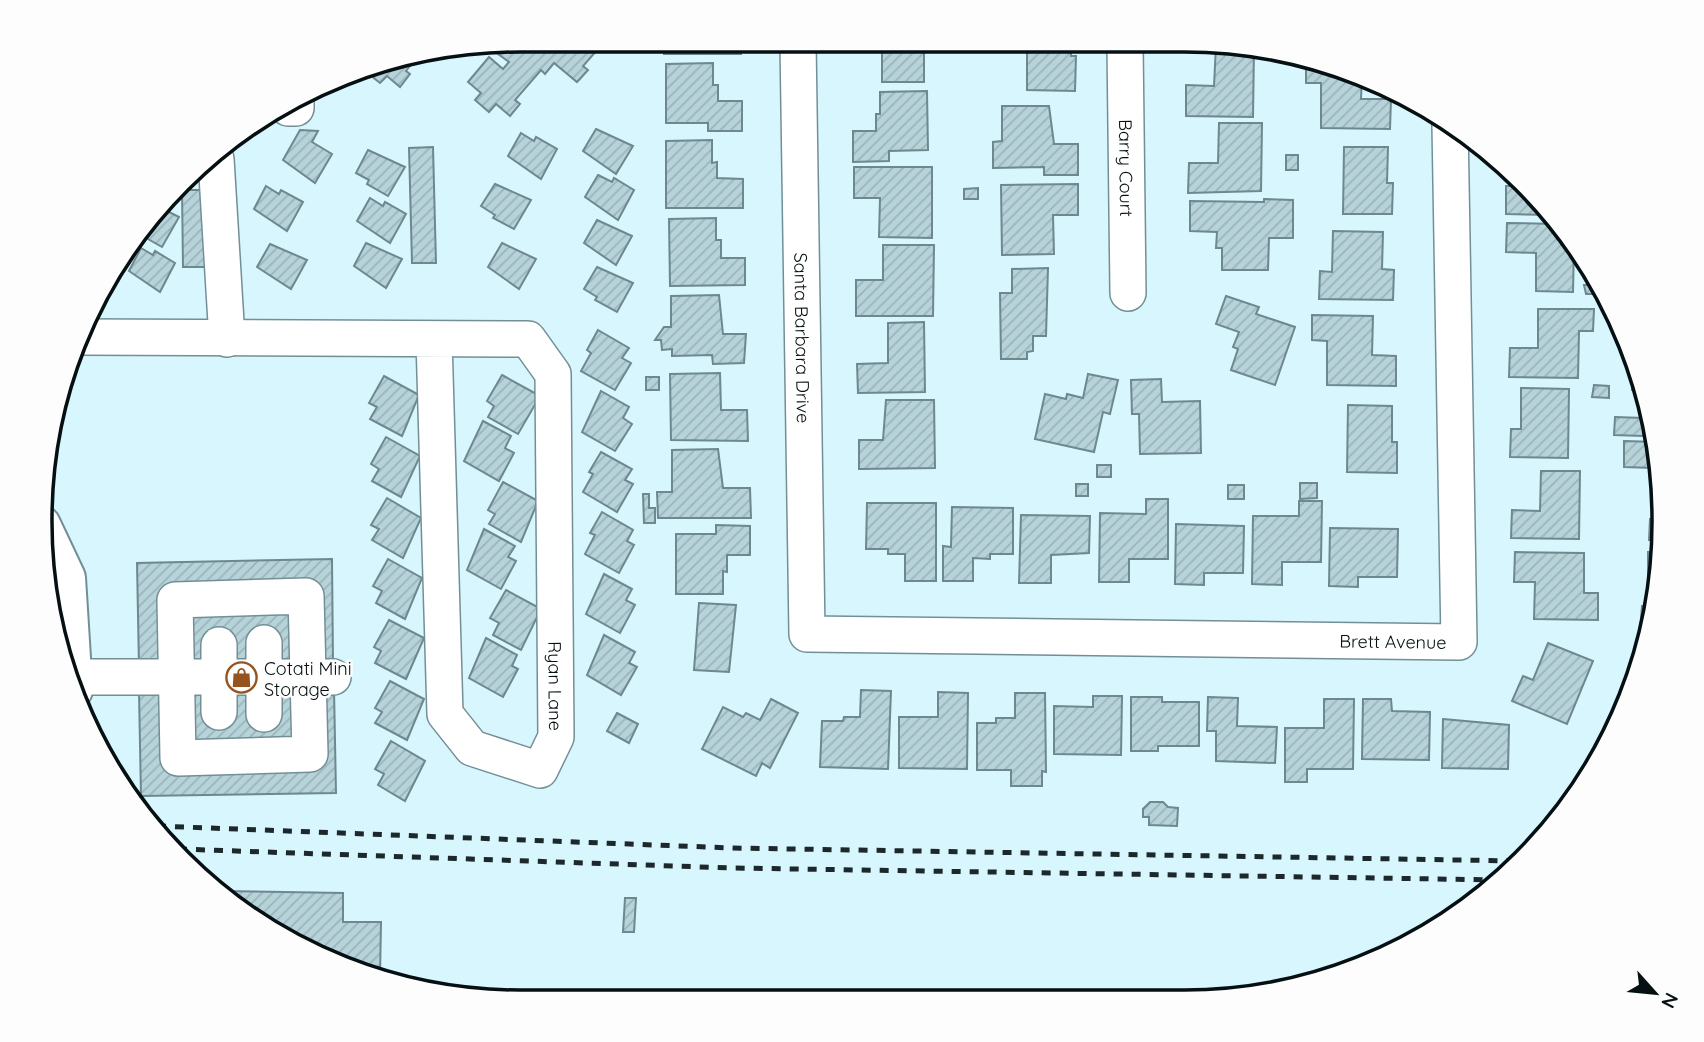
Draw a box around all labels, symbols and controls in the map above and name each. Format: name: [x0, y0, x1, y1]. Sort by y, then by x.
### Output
street label: Barry Court: [1114, 119, 1139, 217]
street label: Santa Barbara Drive: [790, 252, 815, 424]
street label: Brett Avenue: [1339, 629, 1447, 653]
street label: Ryan Lane: [544, 641, 567, 731]
place label: Cotati Mini Storage: [264, 657, 352, 701]
shop icon: Cotati Mini Storage: [224, 661, 258, 695]
north arrow: [1620, 958, 1690, 1028]
text: N: [1656, 989, 1684, 1012]

